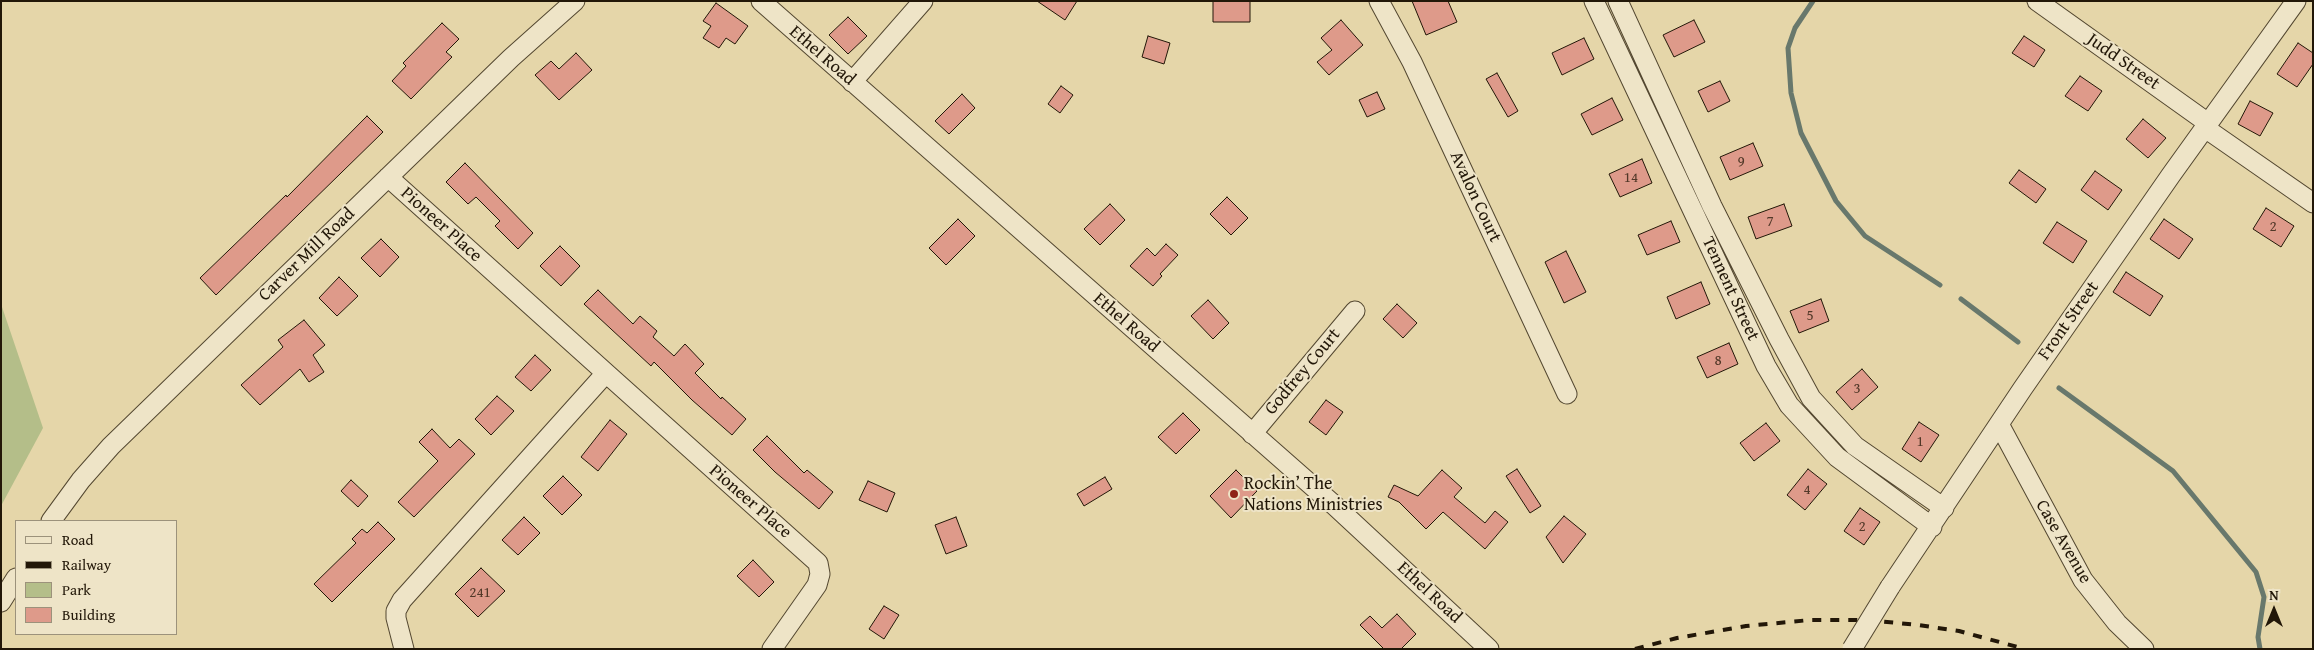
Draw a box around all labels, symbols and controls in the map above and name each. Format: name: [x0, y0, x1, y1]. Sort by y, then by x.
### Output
street label: Ethel Road: [784, 21, 860, 91]
street label: Judd Street: [2082, 29, 2164, 95]
street label: Avalon Court: [1445, 148, 1505, 246]
house number: 9: [1737, 153, 1745, 171]
house number: 14: [1624, 169, 1638, 187]
street label: Pioneer Place: [396, 183, 486, 267]
street label: Carver Mill Road: [254, 204, 360, 306]
house number: 7: [1766, 213, 1774, 231]
house number: 2: [2269, 218, 2277, 236]
street label: Tennent Street: [1696, 233, 1764, 345]
street label: Front Street: [2034, 278, 2104, 364]
street label: Ethel Road: [1088, 288, 1164, 358]
house number: 5: [1806, 307, 1814, 325]
street label: Godfrey Court: [1261, 324, 1345, 420]
house number: 8: [1714, 352, 1722, 370]
house number: 3: [1853, 380, 1861, 398]
house number: 1: [1916, 433, 1924, 451]
street label: Pioneer Place: [704, 460, 796, 544]
place label: Rockin’ The Nations Ministries: [1244, 473, 1383, 516]
house number: 4: [1803, 481, 1811, 499]
marker: Rockin’ The Nations Ministries: [1228, 488, 1240, 500]
street label: Case Avenue: [2030, 496, 2096, 588]
house number: 2: [1858, 518, 1866, 536]
legend: [15, 520, 178, 635]
text: Road: [62, 529, 93, 550]
text: Railway: [62, 554, 111, 575]
street label: Ethel Road: [1392, 558, 1466, 628]
text: Park: [62, 579, 91, 600]
house number: 241: [469, 584, 491, 602]
north arrow: [2249, 585, 2299, 635]
text: N: [2269, 585, 2279, 605]
text: Building: [62, 604, 115, 625]

